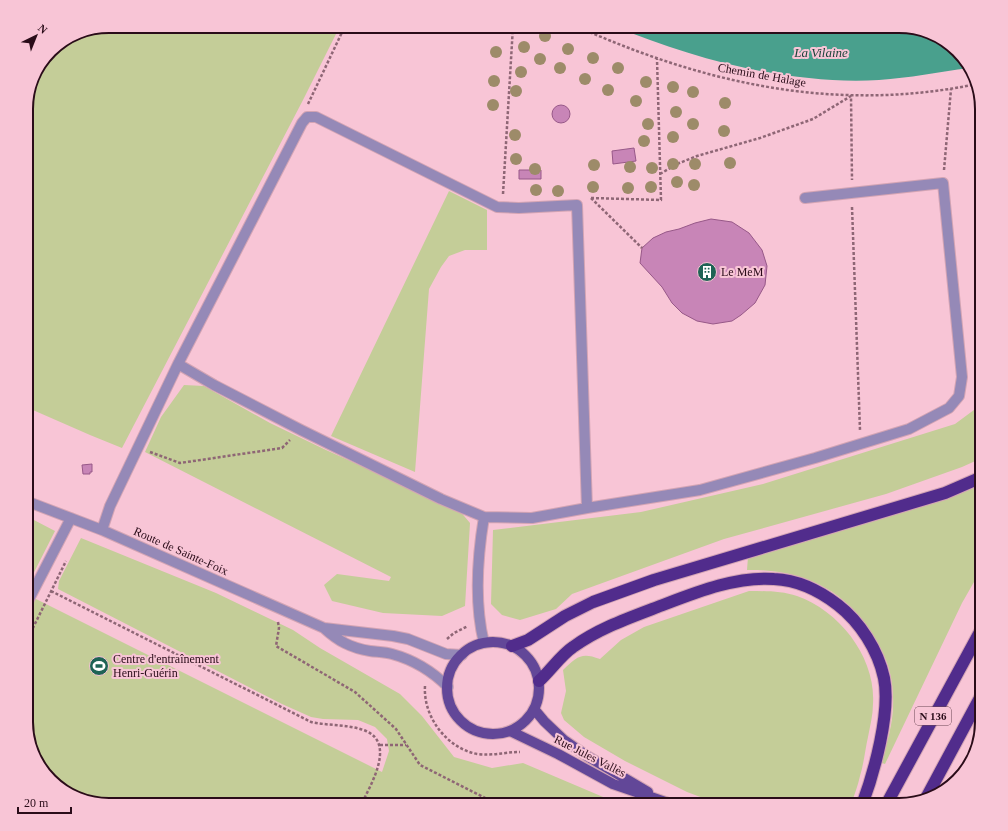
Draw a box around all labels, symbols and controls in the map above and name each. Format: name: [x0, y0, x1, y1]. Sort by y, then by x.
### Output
north arrow: [16, 16, 56, 56]
text: N: [36, 22, 50, 36]
water label: La Vilaine: [793, 45, 848, 60]
street label: Chemin de Halage: [717, 60, 807, 90]
building icon: Le MeM: [696, 261, 718, 283]
place label: Le MeM: [721, 265, 764, 279]
street label: Route de Sainte-Foix: [132, 524, 230, 578]
place label: Centre d'entraînement Henri-Guérin: [113, 652, 219, 680]
sports icon: Centre d'entraînement Henri-Guérin: [88, 655, 110, 677]
road number: N 136: [915, 707, 951, 725]
street label: Rue Jules Vallès: [552, 732, 628, 780]
scale bar: [18, 789, 71, 815]
text: 20 m: [24, 796, 49, 810]

